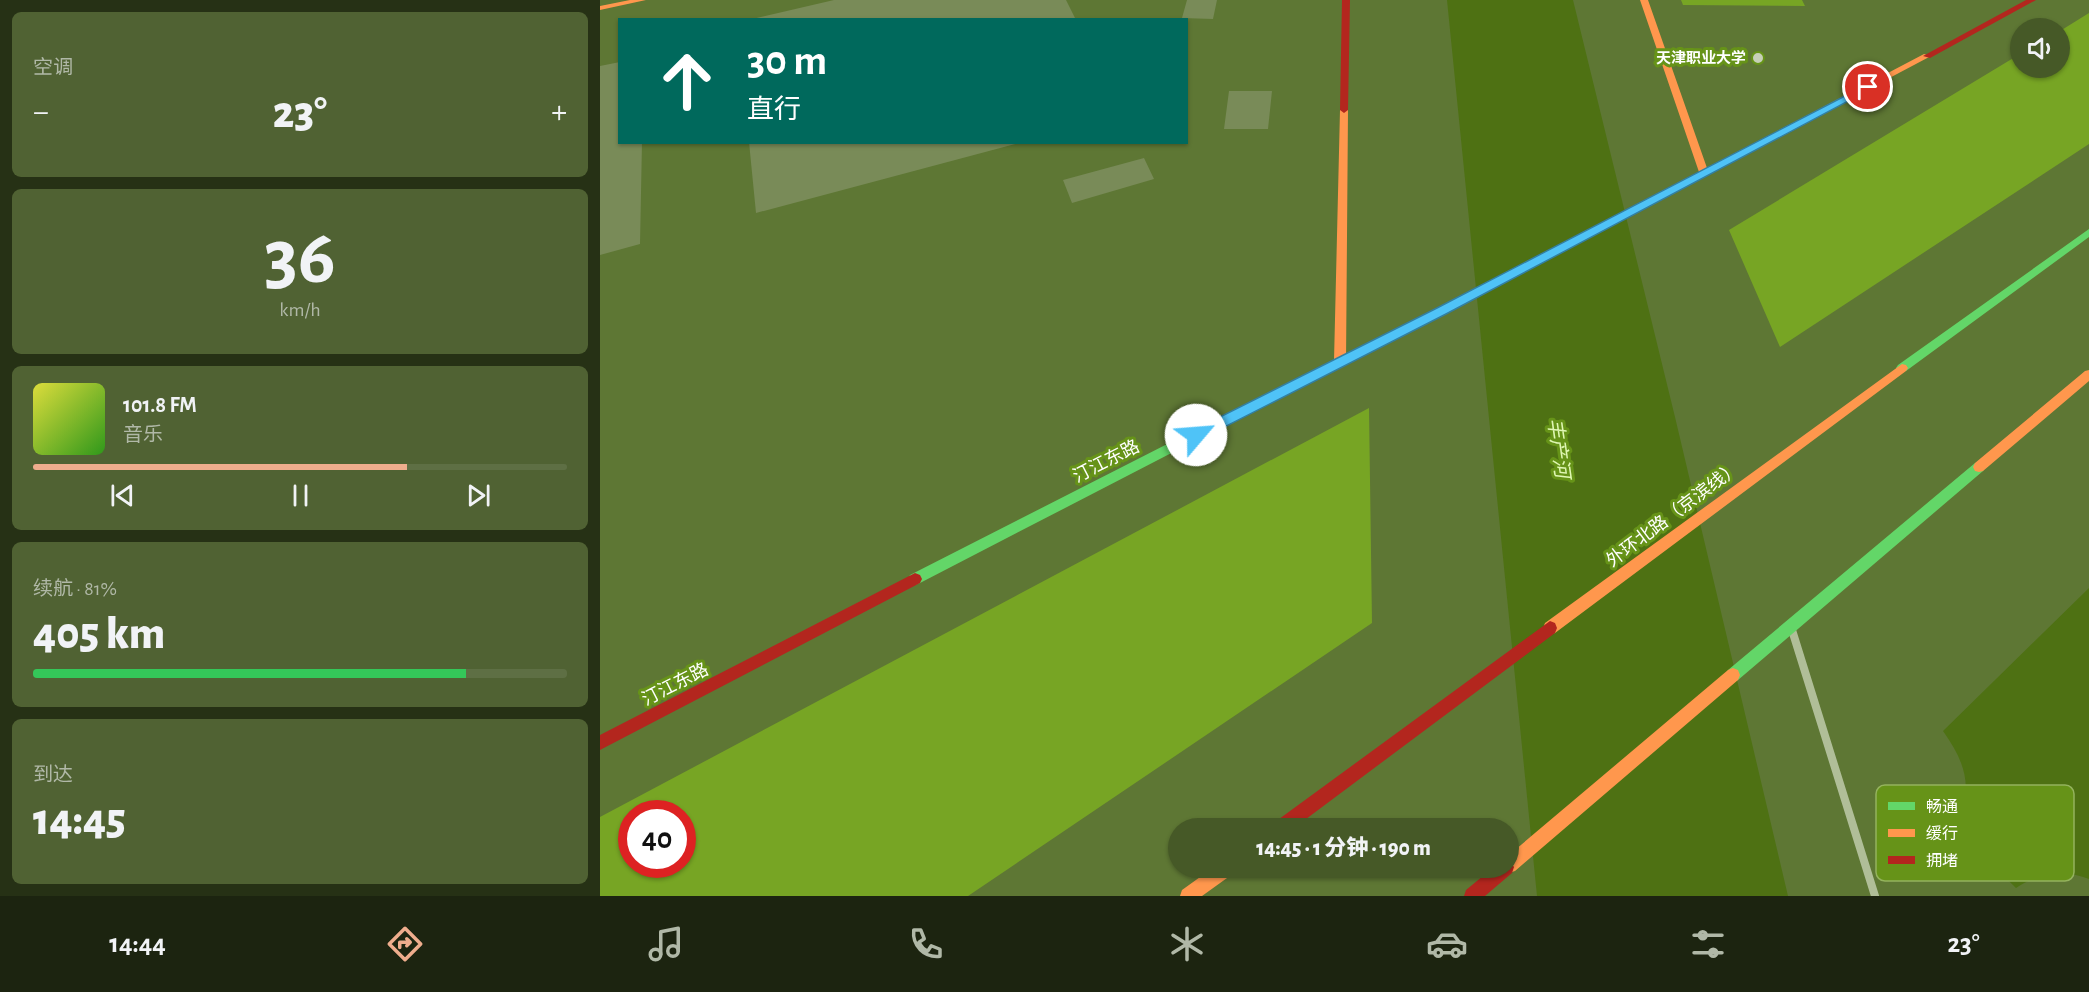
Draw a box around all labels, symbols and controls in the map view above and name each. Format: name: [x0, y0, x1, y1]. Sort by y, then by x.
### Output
map controls: [2010, 18, 2070, 78]
button: sound: [2010, 18, 2070, 78]
text: 30 m: [747, 40, 827, 82]
icon: ahead: [648, 42, 726, 120]
place label: 天津职业大学: [1656, 49, 1746, 66]
marker: 天津职业大学: [1751, 51, 1765, 65]
text: 空调: [33, 58, 73, 78]
pin: [1842, 61, 1893, 112]
icon: arrive: [1851, 70, 1884, 103]
text: 23°: [273, 91, 327, 136]
text: −: [33, 96, 49, 129]
text: +: [551, 96, 567, 129]
text: 直行: [747, 96, 801, 123]
text: 36: [264, 220, 336, 298]
text: km/h: [279, 300, 321, 320]
text: 101.8 FM: [123, 394, 197, 416]
position arrow: [1164, 403, 1228, 467]
water label: 丰产河: [1544, 417, 1574, 483]
text: 音乐: [123, 425, 163, 445]
street label: 汀江东路: [1069, 436, 1143, 486]
street label: 外环北路（京滨线）: [1602, 457, 1744, 571]
icon: previous: [106, 479, 139, 512]
icon: pause: [284, 479, 317, 512]
icon: next: [462, 479, 495, 512]
text: 续航 · 81%: [33, 579, 117, 599]
text: 405 km: [33, 612, 165, 657]
street label: 汀江东路: [638, 659, 712, 709]
text: 到达: [33, 765, 73, 785]
legend: [1876, 785, 2074, 881]
text: 14:45: [33, 798, 126, 843]
text: 畅通: [1926, 798, 1958, 815]
speed limit sign: 40: [618, 800, 696, 878]
text: 缓行: [1926, 825, 1958, 842]
text: 14:45 · 1 分钟 · 190 m: [1256, 837, 1431, 859]
text: 拥堵: [1926, 853, 1958, 869]
icon: directions: [384, 923, 426, 965]
icon: music: [645, 923, 687, 965]
icon: phone: [905, 923, 947, 965]
icon: climate: [1166, 923, 1208, 965]
icon: car: [1426, 923, 1468, 965]
icon: filters: [1687, 923, 1729, 965]
text: 14:44: [109, 930, 166, 957]
text: 23°: [1947, 930, 1980, 957]

